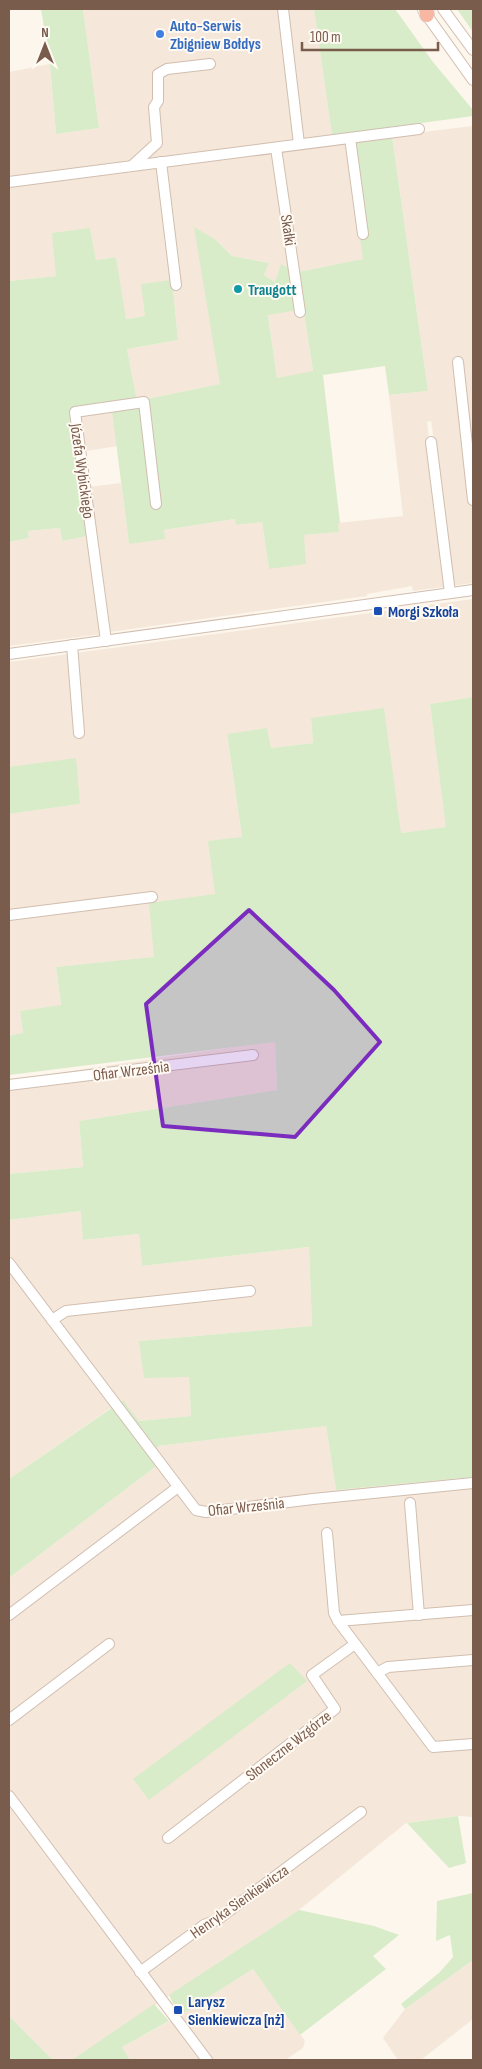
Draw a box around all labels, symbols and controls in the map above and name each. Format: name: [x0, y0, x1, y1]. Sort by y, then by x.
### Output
place label: Auto-Serwis Zbigniew Bołdys: [169, 17, 261, 54]
north arrow: [20, 20, 70, 70]
scale bar: [302, 20, 438, 52]
text: N: [41, 24, 49, 41]
marker: Auto-Serwis Zbigniew Bołdys: [154, 28, 166, 40]
text: 100 m: [310, 28, 341, 47]
street label: Skałki: [276, 213, 299, 247]
place label: Traugott: [248, 281, 297, 300]
marker: Traugott: [232, 283, 244, 295]
street label: Józefa Wybickiego: [65, 421, 98, 520]
place label: Morgi Szkoła: [388, 603, 459, 622]
marker: Morgi Szkoła: [372, 605, 384, 617]
street label: Ofiar Września: [92, 1057, 170, 1086]
street label: Ofiar Września: [207, 1494, 285, 1521]
street label: Słoneczne Wzgórze: [242, 1707, 335, 1785]
street label: Henryka Sienkiewicza: [187, 1861, 293, 1943]
place label: Larysz Sienkiewicza [nż]: [188, 1993, 284, 2030]
marker: Larysz Sienkiewicza [nż]: [172, 2004, 184, 2016]

